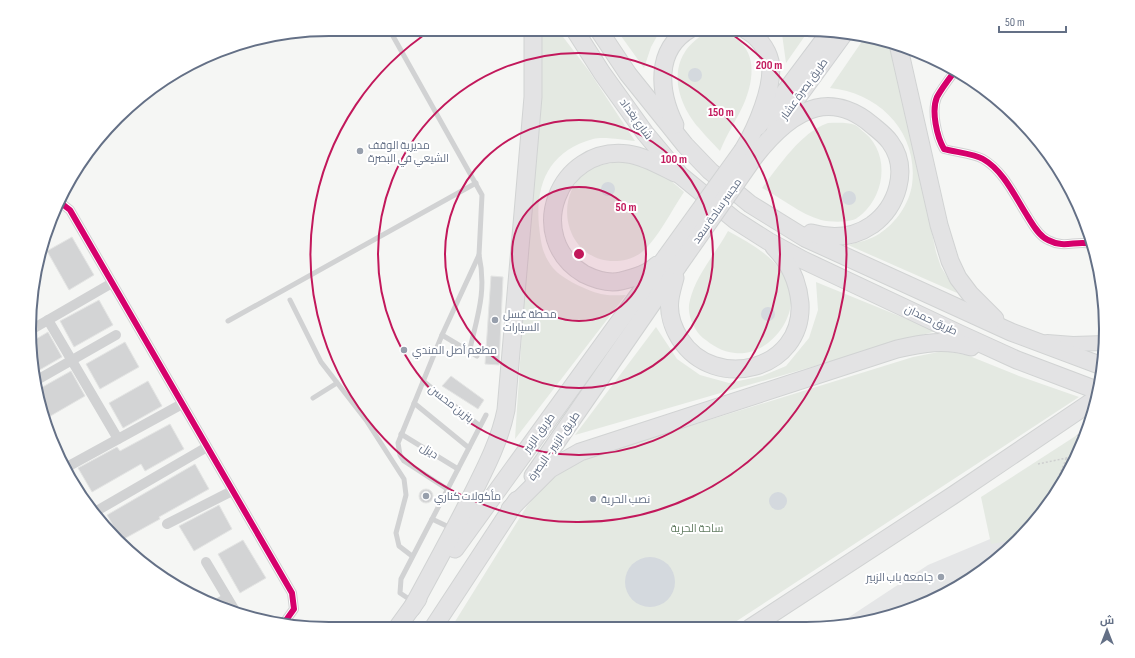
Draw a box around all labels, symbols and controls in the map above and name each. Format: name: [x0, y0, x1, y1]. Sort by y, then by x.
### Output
scale bar: [999, 8, 1066, 34]
text: 50 m: [1005, 15, 1025, 30]
street label: طريق بصرة عشار: [777, 56, 831, 123]
text: 200 m: [756, 58, 782, 73]
street label: شارع بغداد: [616, 96, 655, 142]
text: 150 m: [708, 105, 734, 120]
place label: مديرية الوقف الشيعي في البصرة: [368, 139, 449, 167]
marker: مديرية الوقف الشيعي في البصرة: [355, 146, 365, 156]
text: 100 m: [661, 152, 687, 167]
street label: مجسر ساحة سعد: [690, 176, 744, 246]
text: 50 m: [616, 200, 636, 215]
centre of rings: [572, 247, 586, 261]
street label: طريق حمدان: [903, 302, 959, 338]
place label: محطة غسل السيارات: [503, 308, 557, 334]
marker: محطة غسل السيارات: [490, 315, 500, 325]
place label: مطعم أصل المندي: [412, 343, 497, 359]
marker: مطعم أصل المندي: [399, 345, 409, 355]
street label: بنزين محسن: [426, 382, 476, 426]
street label: طريق الزبير - البصرة: [525, 409, 583, 483]
street label: طريق الزبير: [520, 411, 558, 456]
street label: ديزل: [418, 440, 440, 462]
place label: مأكولات كناري: [434, 489, 501, 505]
marker: مأكولات كناري: [421, 491, 431, 501]
place label: نصب الحرية: [601, 493, 650, 506]
marker: نصب الحرية: [588, 494, 598, 504]
park label: ساحة الحرية: [671, 522, 723, 535]
place label: جامعة باب الزبير: [865, 571, 933, 584]
marker: جامعة باب الزبير: [936, 572, 946, 582]
north arrow: [1087, 610, 1127, 650]
text: ش: [1100, 614, 1114, 627]

